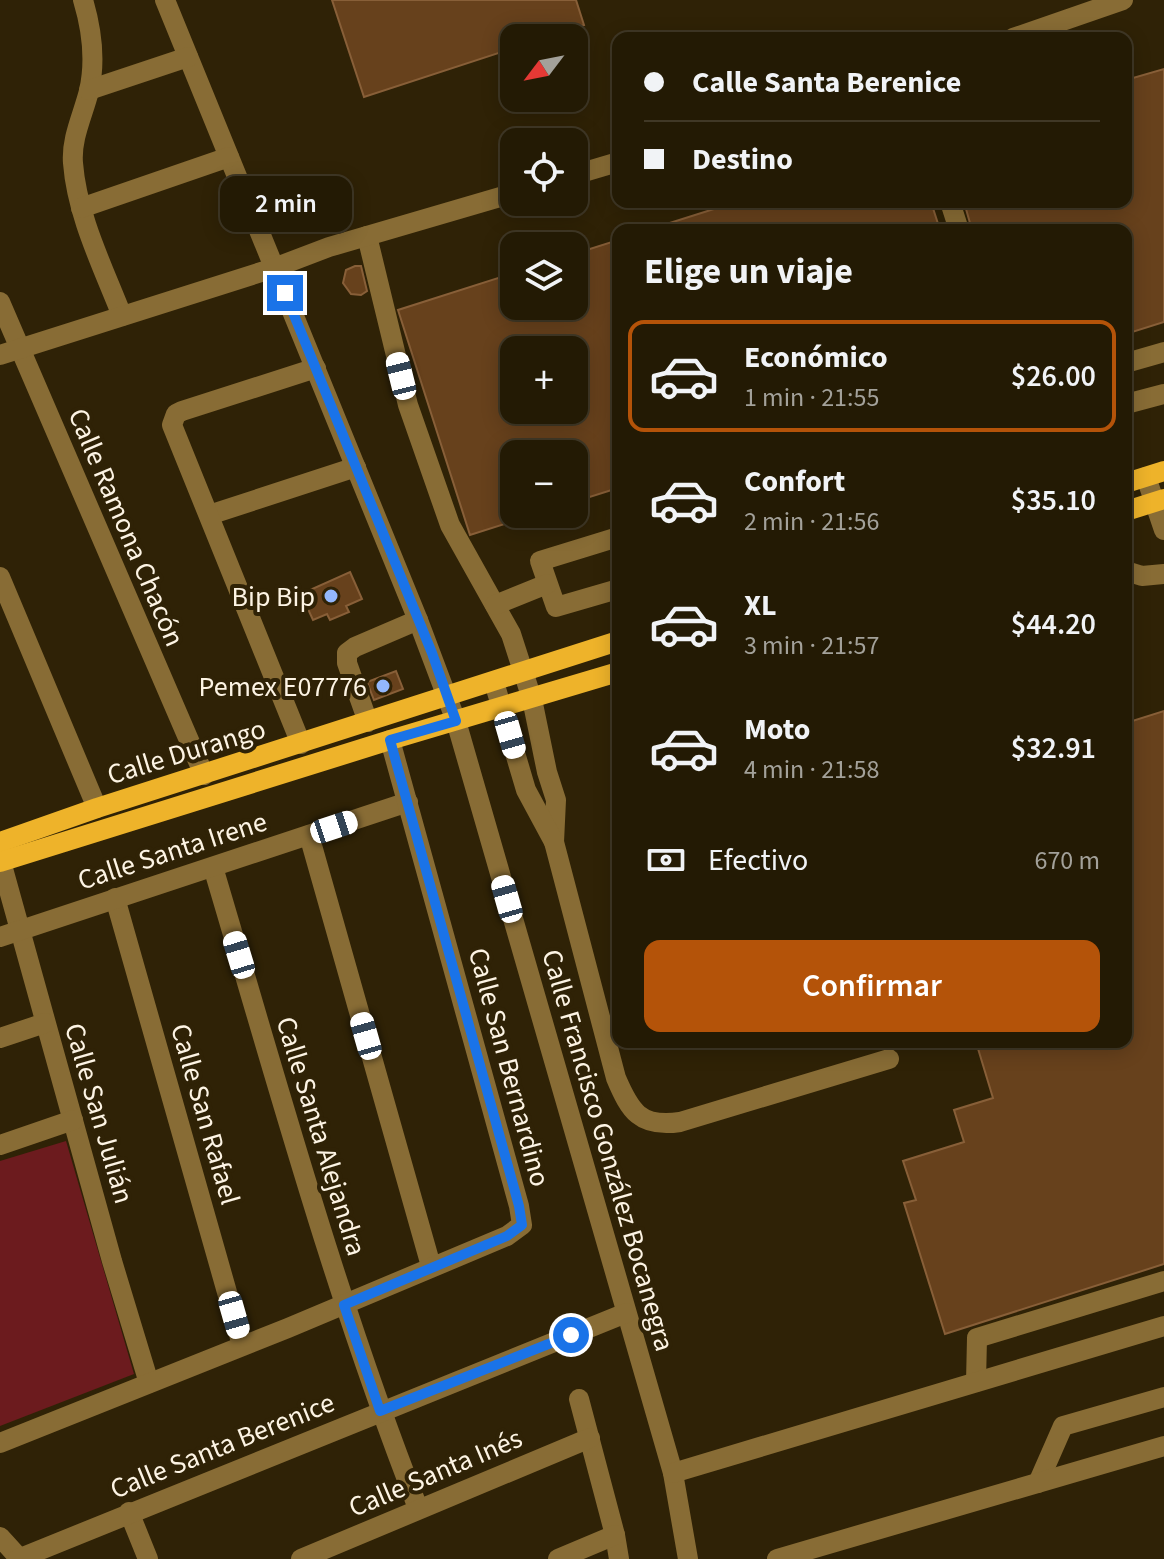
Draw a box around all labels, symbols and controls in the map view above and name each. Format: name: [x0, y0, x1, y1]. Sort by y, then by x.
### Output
north arrow: [500, 24, 588, 112]
map controls: [500, 24, 588, 528]
text: Calle Santa Berenice: [692, 61, 961, 104]
button: locate: [500, 128, 588, 216]
text: Destino: [692, 138, 793, 181]
callout: 2 min: [219, 177, 351, 233]
text: 2 min: [255, 185, 317, 222]
button: layers: [500, 232, 588, 320]
text: Elige un viaje: [644, 246, 853, 297]
route end: [267, 275, 303, 311]
button: +: [500, 336, 588, 424]
text: Económico: [744, 336, 888, 379]
icon: car: [648, 340, 720, 412]
car: [384, 350, 418, 402]
text: $26.00: [1011, 355, 1096, 398]
text: 1 min · 21:55: [744, 379, 879, 416]
street label: Calle Ramona Chacón: [58, 402, 194, 653]
button: −: [500, 440, 588, 528]
text: Confort: [744, 460, 845, 503]
icon: car: [648, 464, 720, 536]
text: $35.10: [1011, 479, 1096, 522]
text: 2 min · 21:56: [744, 503, 879, 540]
place label: Bip Bip: [232, 577, 315, 617]
text: XL: [744, 584, 777, 627]
marker: Bip Bip: [322, 587, 340, 605]
icon: car: [648, 588, 720, 660]
text: $44.20: [1011, 603, 1096, 646]
text: 3 min · 21:57: [744, 627, 879, 664]
place label: Pemex E07776: [199, 667, 367, 707]
marker: Pemex E07776: [374, 677, 392, 695]
text: Moto: [744, 708, 810, 751]
street label: Calle Durango: [102, 709, 270, 795]
car: [492, 709, 528, 761]
icon: car: [648, 712, 720, 784]
text: $32.91: [1011, 727, 1096, 770]
text: 4 min · 21:58: [744, 751, 879, 788]
street label: Calle Santa Irene: [73, 802, 272, 900]
car: [307, 808, 361, 846]
icon: cash: [644, 838, 688, 882]
text: Efectivo: [708, 839, 808, 882]
text: 670 m: [1034, 842, 1100, 879]
car: [489, 873, 525, 925]
car: [221, 929, 257, 981]
button: Confirmar: [644, 940, 1100, 1032]
street label: Calle San Bernardino: [458, 943, 560, 1191]
street label: Calle Francisco González Bocanegra: [531, 945, 685, 1356]
car: [348, 1010, 384, 1062]
street label: Calle Santa Alejandra: [266, 1012, 376, 1261]
street label: Calle San Julián: [54, 1018, 144, 1208]
street label: Calle San Rafael: [160, 1019, 250, 1209]
car: [216, 1289, 252, 1341]
route start: [553, 1317, 589, 1353]
street label: Calle Santa Berenice: [104, 1383, 341, 1509]
street label: Calle Santa Inés: [342, 1418, 528, 1528]

